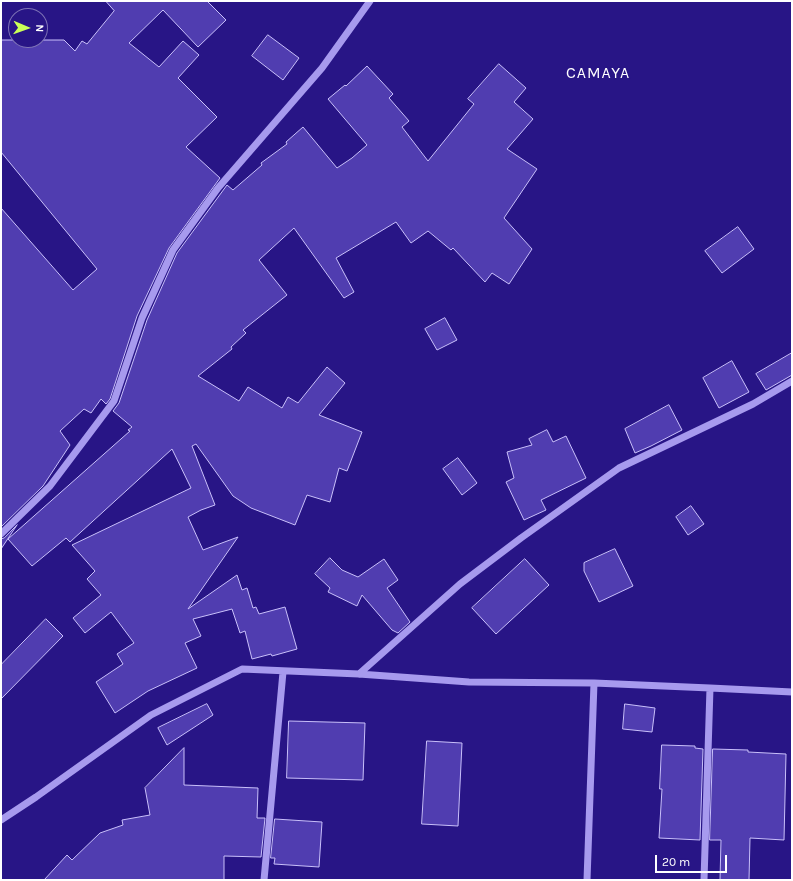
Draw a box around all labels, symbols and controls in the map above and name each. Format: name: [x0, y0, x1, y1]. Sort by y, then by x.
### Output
north arrow: [8, 8, 48, 48]
text: N: [33, 24, 46, 33]
district label: CAMAYA: [566, 63, 630, 83]
scale bar: [657, 847, 729, 873]
text: 20 m: [662, 855, 690, 869]

